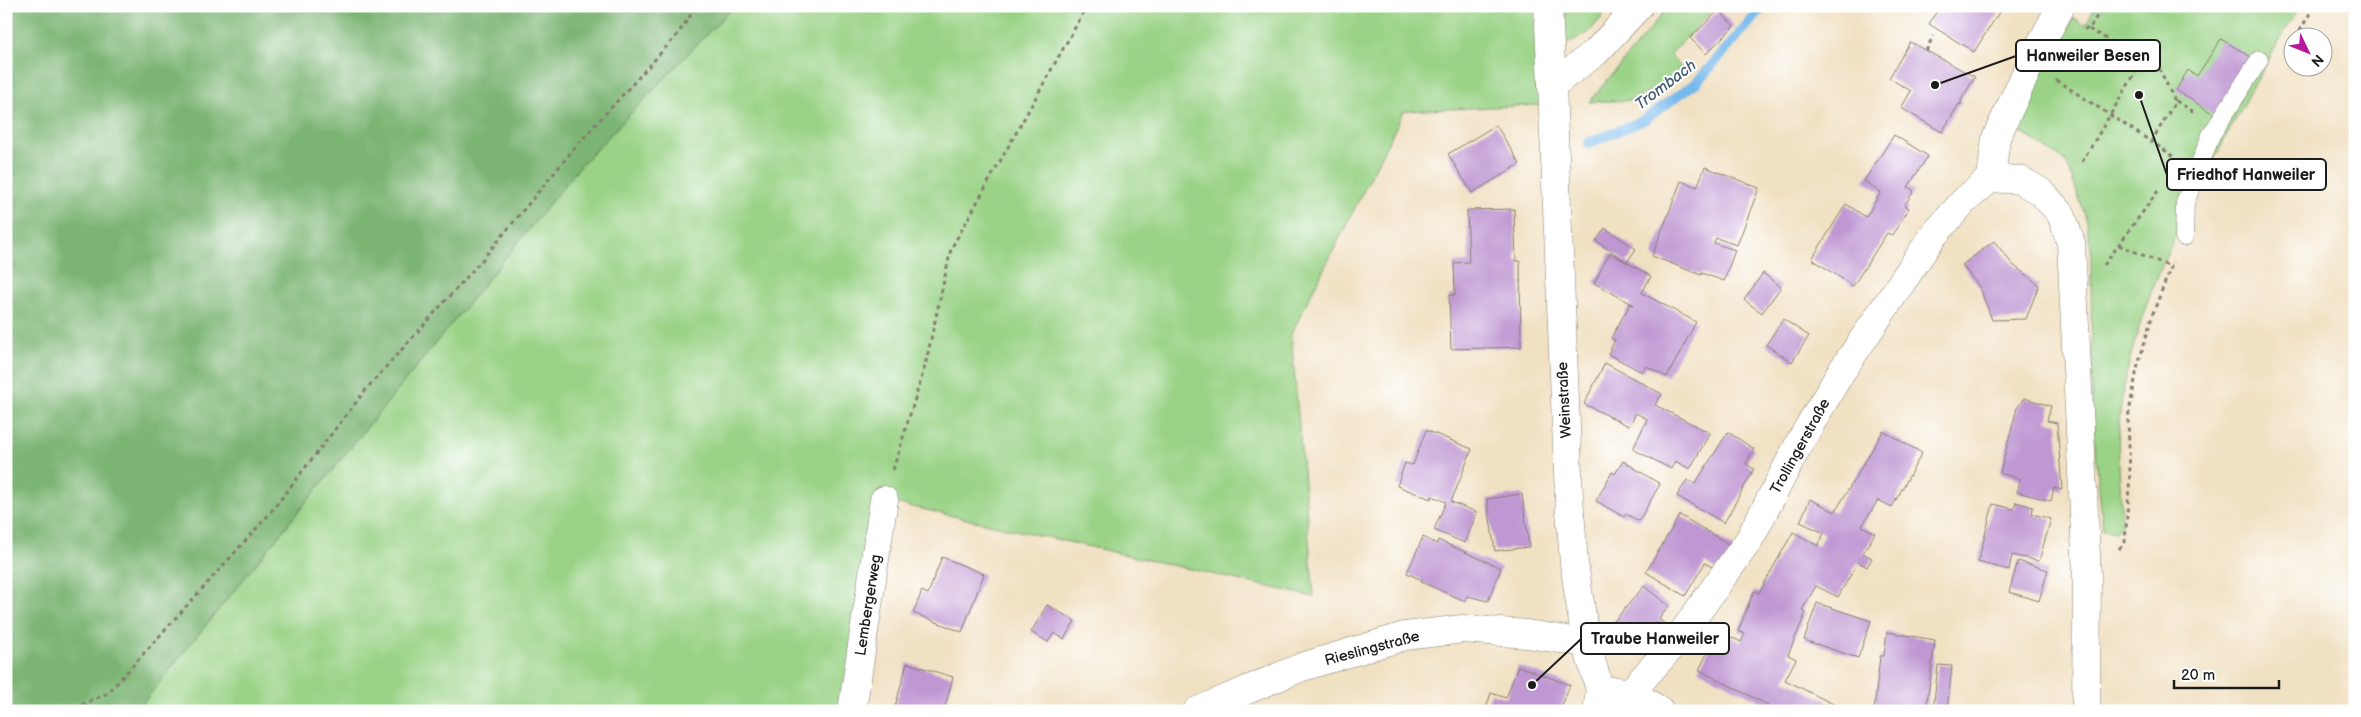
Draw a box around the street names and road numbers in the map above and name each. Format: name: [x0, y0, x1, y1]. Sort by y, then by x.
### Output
street label: Weinstraße: [1553, 361, 1576, 439]
street label: Trollingerstraße: [1766, 395, 1835, 497]
street label: Lembergerweg: [851, 553, 886, 657]
street label: Rieslingstraße: [1323, 627, 1422, 670]

